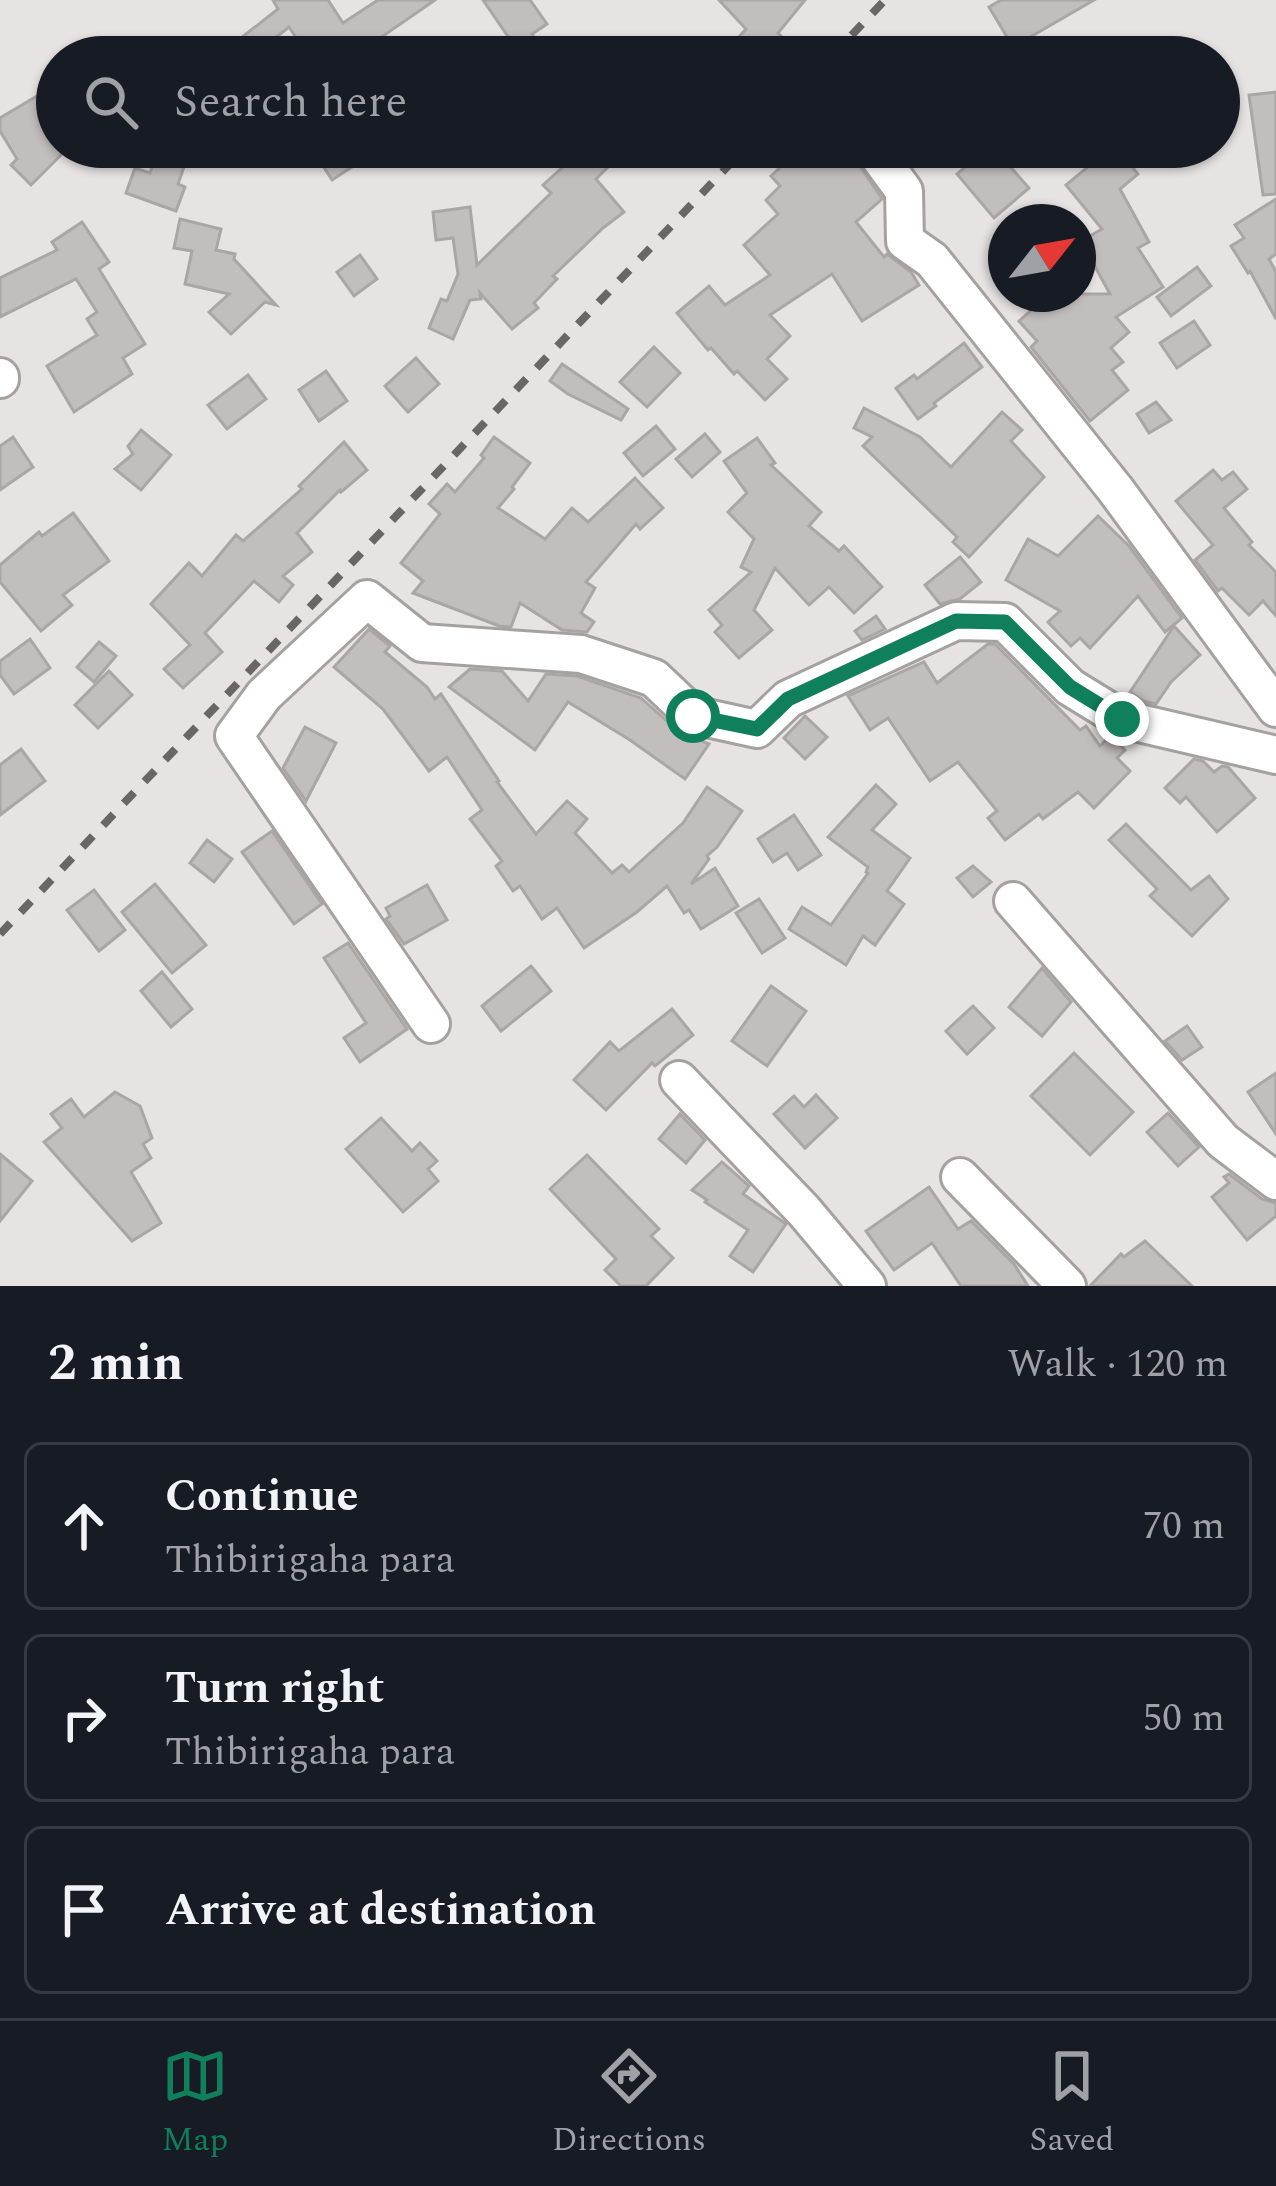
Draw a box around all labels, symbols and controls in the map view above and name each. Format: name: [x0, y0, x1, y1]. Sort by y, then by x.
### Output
search box: [36, 36, 1240, 168]
text: Search here: [174, 68, 407, 137]
icon: search: [78, 69, 144, 135]
north arrow: [988, 204, 1096, 312]
route start: [666, 689, 720, 743]
route end: [1095, 692, 1149, 746]
text: 2 min: [48, 1325, 184, 1403]
text: Walk · 120 m: [1007, 1335, 1228, 1394]
text: Continue: [165, 1462, 358, 1531]
icon: ahead: [51, 1493, 117, 1559]
text: 70 m: [1143, 1497, 1225, 1556]
text: Thibirigaha para: [165, 1531, 455, 1590]
text: Turn right: [165, 1654, 384, 1723]
icon: right: [51, 1685, 117, 1751]
text: 50 m: [1143, 1689, 1225, 1748]
text: Thibirigaha para: [165, 1723, 455, 1782]
text: Arrive at destination: [165, 1876, 596, 1945]
icon: arrive: [51, 1877, 117, 1943]
tab: Map: [162, 2043, 228, 2165]
tab: Directions: [552, 2043, 706, 2165]
tab: Saved: [1030, 2043, 1114, 2165]

